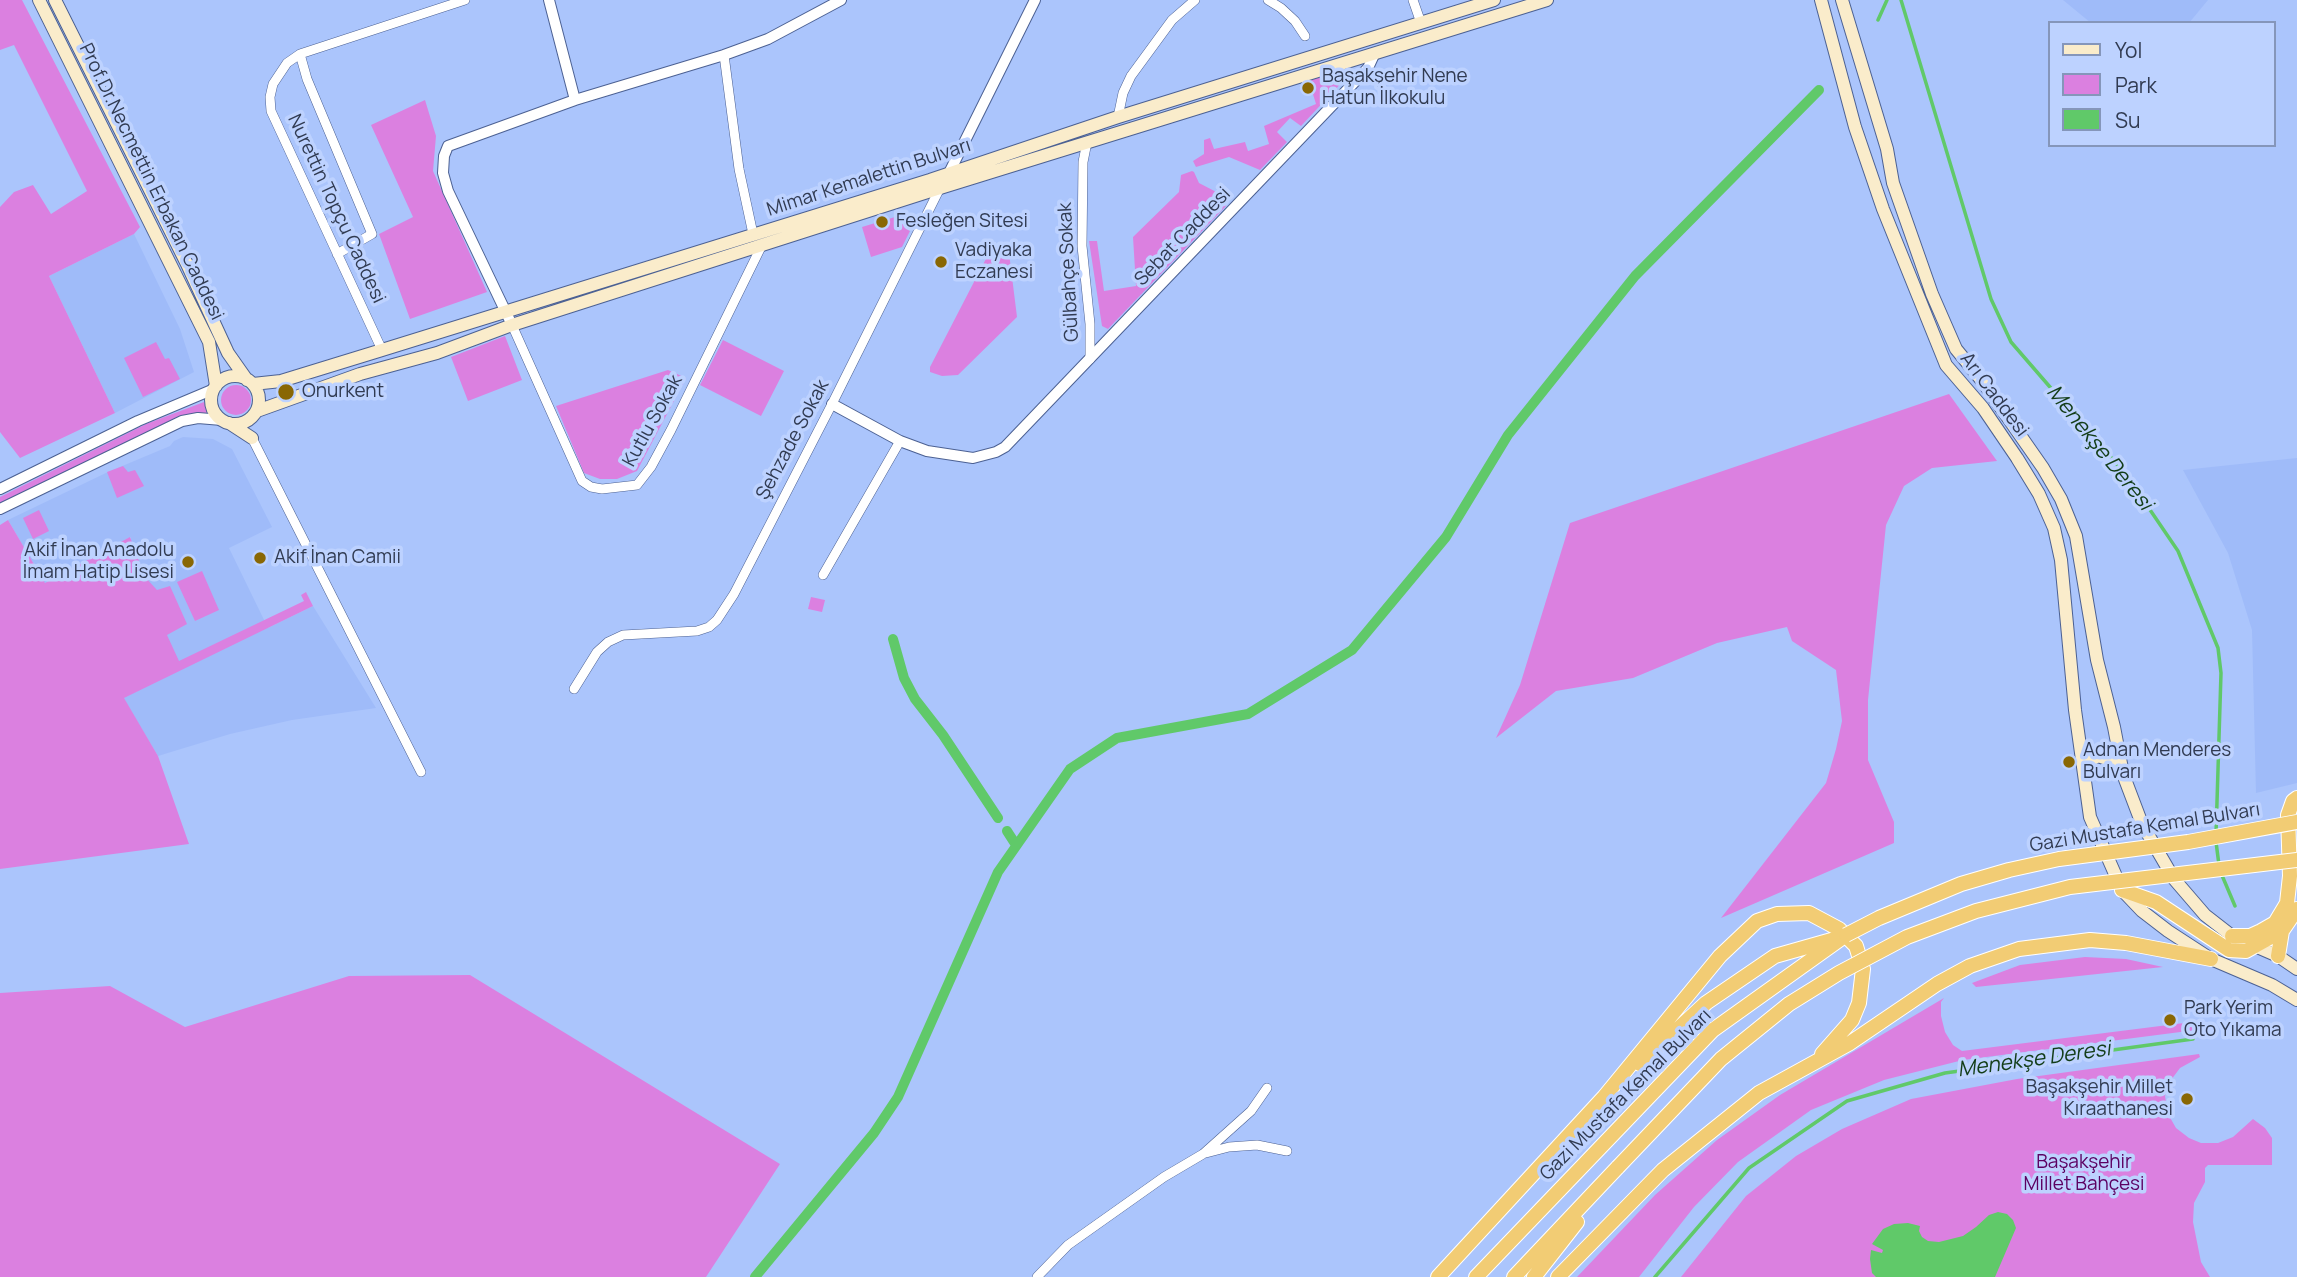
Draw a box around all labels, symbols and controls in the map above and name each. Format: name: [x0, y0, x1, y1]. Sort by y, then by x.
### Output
legend: [2048, 21, 2276, 147]
text: Yol: [2115, 36, 2142, 64]
street label: Prof.Dr.Necmettin Erbakan Caddesi: [74, 40, 228, 324]
place label: Başakşehir Nene Hatun İlkokulu: [1322, 66, 1468, 110]
text: Park: [2115, 71, 2157, 99]
marker: Başakşehir Nene Hatun İlkokulu: [1300, 80, 1316, 96]
text: Su: [2115, 106, 2140, 134]
street label: Nurettin Topçu Caddesi: [282, 111, 390, 307]
street label: Mimar Kemalettin Bulvarı: [764, 134, 974, 222]
street label: Sebat Caddesi: [1130, 183, 1236, 291]
street label: Gülbahçe Sokak: [1054, 202, 1084, 342]
place label: Fesleğen Sitesi: [896, 211, 1028, 233]
marker: Fesleğen Sitesi: [874, 214, 890, 230]
place label: Vadiyaka Eczanesi: [955, 240, 1033, 284]
marker: Vadiyaka Eczanesi: [933, 254, 949, 270]
street label: Arı Caddesi: [1955, 348, 2033, 442]
street label: Kutlu Sokak: [618, 371, 688, 471]
street label: Şehzade Sokak: [752, 376, 834, 504]
water label: Menekşe Deresi: [2041, 380, 2157, 516]
place label: Onurkent: [302, 381, 384, 403]
marker: Onurkent: [276, 382, 296, 402]
place label: Akif İnan Anadolu İmam Hatip Lisesi: [23, 540, 174, 584]
place label: Akif İnan Camii: [274, 547, 401, 569]
marker: Akif İnan Camii: [252, 550, 268, 566]
marker: Akif İnan Anadolu İmam Hatip Lisesi: [180, 554, 196, 570]
place label: Adnan Menderes Bulvarı: [2083, 740, 2231, 784]
marker: Adnan Menderes Bulvarı: [2061, 754, 2077, 770]
street label: Gazi Mustafa Kemal Bulvarı: [2028, 799, 2262, 857]
place label: Park Yerim Oto Yıkama: [2184, 998, 2282, 1042]
street label: Gazi Mustafa Kemal Bulvarı: [1536, 1005, 1716, 1185]
marker: Park Yerim Oto Yıkama: [2162, 1012, 2178, 1028]
water label: Menekşe Deresi: [1956, 1037, 2112, 1083]
place label: Başakşehir Millet Kıraathanesi: [2026, 1077, 2173, 1121]
marker: Başakşehir Millet Kıraathanesi: [2179, 1091, 2195, 1107]
park label: Başakşehir Millet Bahçesi: [2023, 1152, 2145, 1196]

